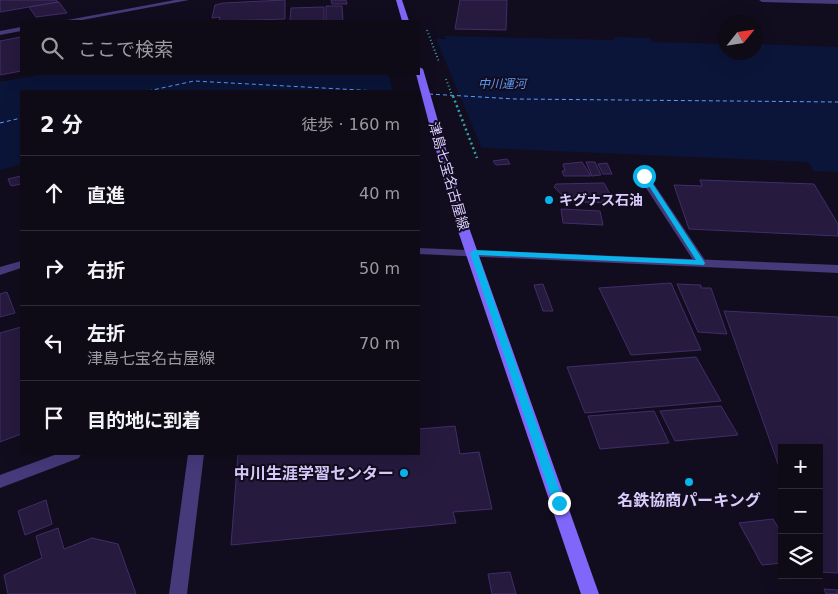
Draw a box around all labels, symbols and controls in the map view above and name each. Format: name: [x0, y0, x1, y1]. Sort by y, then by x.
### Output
north arrow: [718, 15, 763, 60]
search box: [20, 20, 420, 75]
icon: search: [38, 34, 66, 62]
text: ここで検索: [78, 38, 173, 60]
water label: 中川運河: [478, 77, 528, 91]
text: 2 分: [40, 113, 83, 137]
text: 徒歩 · 160 m: [302, 115, 400, 134]
street label: 津島七宝名古屋線: [426, 120, 472, 232]
route start: [633, 165, 656, 188]
icon: ahead: [40, 179, 68, 207]
text: 直進: [87, 184, 125, 206]
text: 40 m: [359, 184, 400, 203]
place label: キグナス石油: [559, 192, 643, 208]
marker: キグナス石油: [543, 194, 555, 206]
icon: right: [40, 254, 68, 282]
text: 右折: [87, 259, 125, 281]
text: 50 m: [359, 259, 400, 278]
text: 左折: [87, 322, 125, 344]
icon: left: [40, 329, 68, 357]
text: 70 m: [359, 334, 400, 353]
text: 津島七宝名古屋線: [87, 349, 215, 368]
icon: arrive: [40, 404, 68, 432]
text: 目的地に到着: [87, 409, 201, 431]
map controls: [778, 444, 823, 579]
button: +: [778, 444, 823, 489]
place label: 中川生涯学習センター: [234, 464, 394, 483]
marker: 中川生涯学習センター: [398, 467, 410, 479]
marker: 名鉄協商パーキング: [683, 476, 695, 488]
button: −: [778, 489, 823, 534]
place label: 名鉄協商パーキング: [617, 491, 761, 510]
route end: [548, 492, 571, 515]
button: layers: [778, 534, 823, 579]

